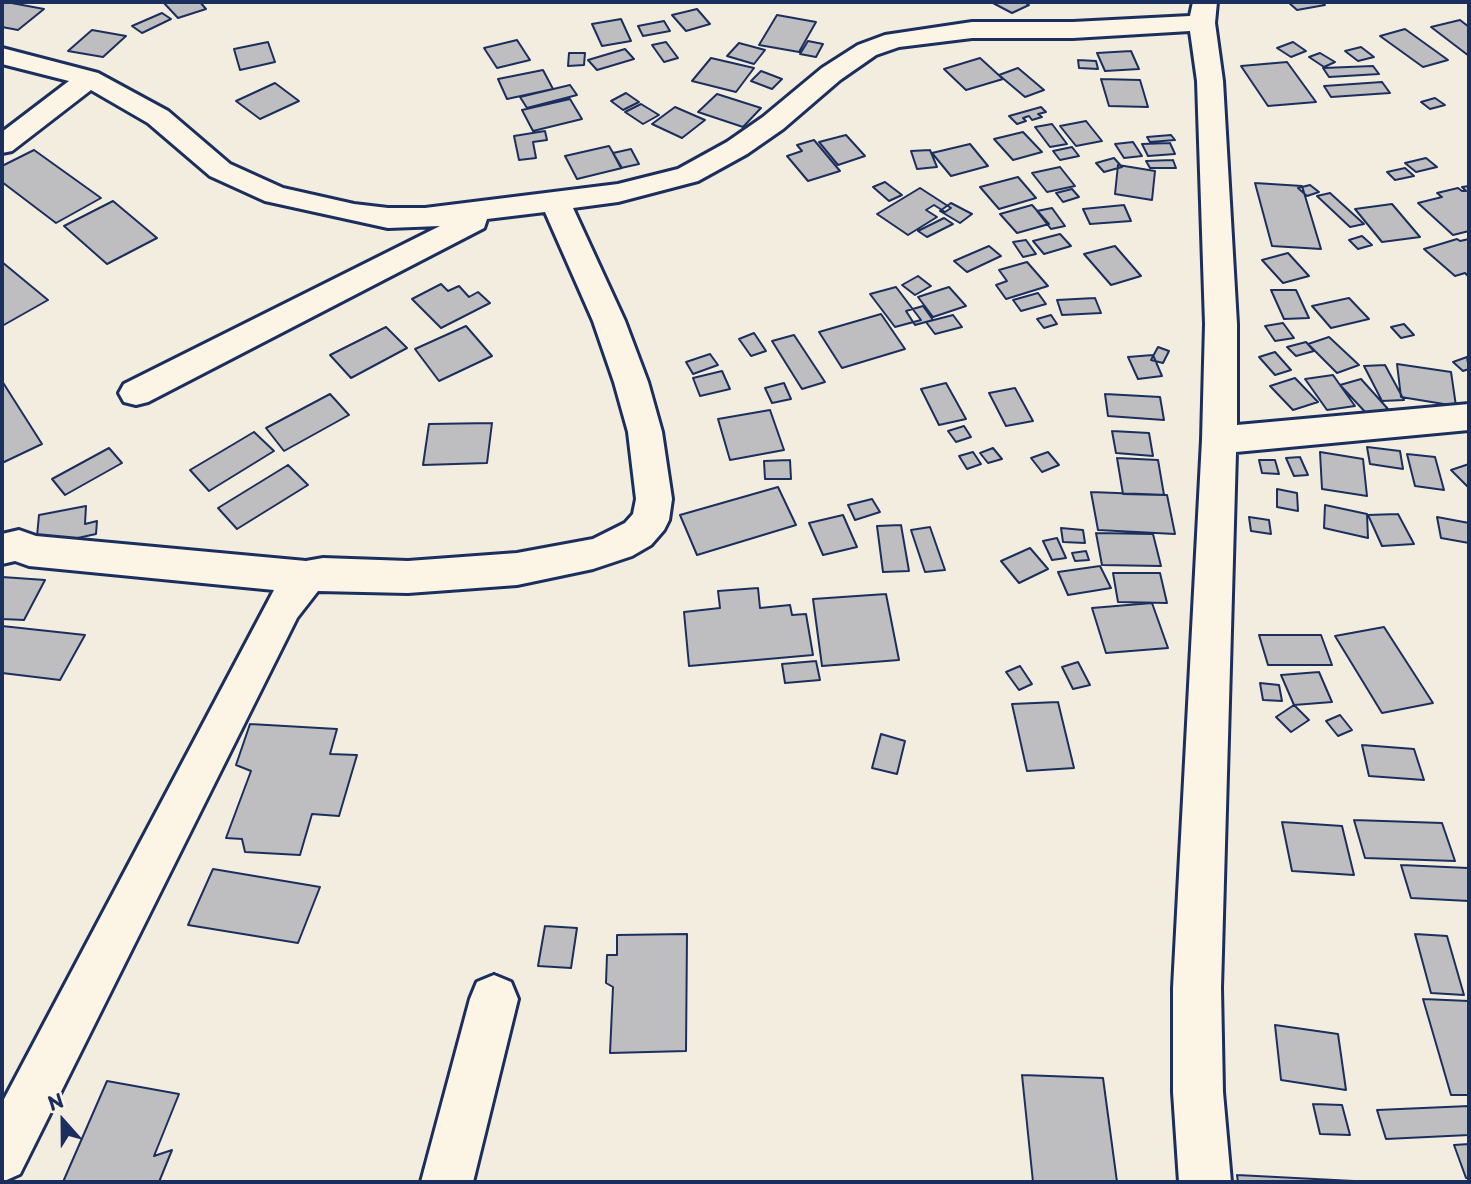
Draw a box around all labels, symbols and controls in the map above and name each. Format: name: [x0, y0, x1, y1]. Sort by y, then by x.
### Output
north arrow: [28, 1086, 98, 1156]
text: N: [43, 1086, 68, 1117]

